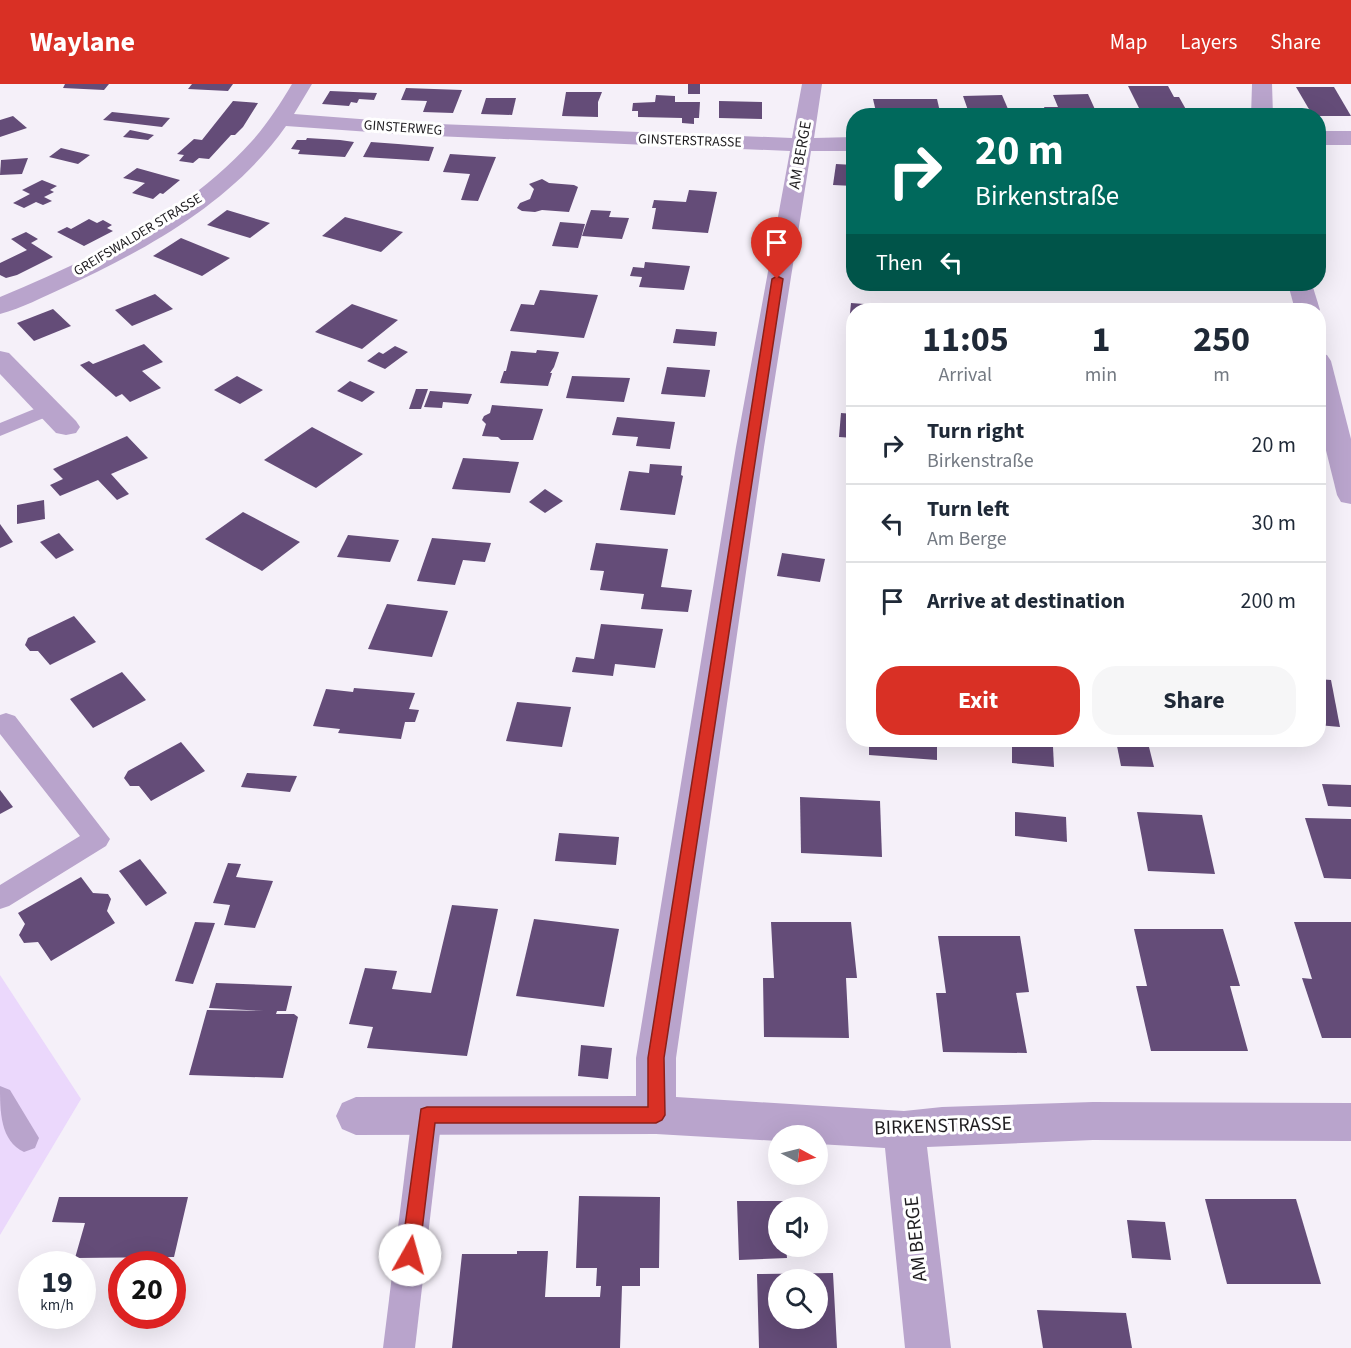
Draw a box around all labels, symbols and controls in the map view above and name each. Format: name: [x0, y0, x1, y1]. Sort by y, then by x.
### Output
text: Waylane: [30, 22, 135, 62]
text: Map: [1110, 27, 1147, 57]
text: Layers: [1180, 27, 1237, 57]
text: Share: [1270, 27, 1321, 57]
street label: GINSTERWEG: [363, 115, 443, 141]
street label: AM BERGE: [783, 119, 817, 191]
text: 20 m: [975, 121, 1064, 181]
street label: GINSTERSTRASSE: [638, 129, 742, 153]
icon: right: [876, 132, 954, 210]
text: Birkenstraße: [975, 177, 1119, 216]
street label: GREIFSWALDER STRASSE: [70, 189, 206, 281]
pin: [751, 217, 802, 279]
icon: arrive: [760, 226, 793, 259]
icon: left: [935, 246, 968, 279]
text: Then: [876, 247, 923, 279]
text: 11:05: [922, 314, 1009, 365]
text: 1: [1091, 314, 1110, 365]
text: 250: [1193, 314, 1250, 365]
text: Arrival: [938, 361, 992, 389]
text: min: [1085, 361, 1117, 389]
text: m: [1213, 361, 1230, 389]
text: Turn right: [927, 415, 1024, 447]
icon: right: [876, 429, 909, 462]
text: 20 m: [1251, 429, 1296, 461]
text: Birkenstraße: [927, 447, 1034, 475]
text: Turn left: [927, 493, 1009, 525]
icon: left: [876, 507, 909, 540]
text: 30 m: [1251, 507, 1296, 539]
text: Am Berge: [927, 525, 1007, 553]
icon: arrive: [876, 585, 909, 618]
text: Arrive at destination: [927, 585, 1125, 617]
text: 200 m: [1241, 585, 1296, 617]
button: Exit: [876, 666, 1080, 735]
button: Share: [1092, 666, 1296, 735]
street label: BIRKENSTRASSE: [873, 1110, 1013, 1142]
north arrow: [768, 1125, 828, 1185]
map controls: [768, 1125, 828, 1329]
street label: AM BERGE: [898, 1195, 934, 1283]
button: sound: [768, 1197, 828, 1257]
position arrow: [378, 1223, 442, 1287]
speed limit sign: 20: [108, 1251, 186, 1329]
text: 19: [41, 1261, 73, 1304]
button: search: [768, 1269, 828, 1329]
text: km/h: [40, 1295, 74, 1316]

